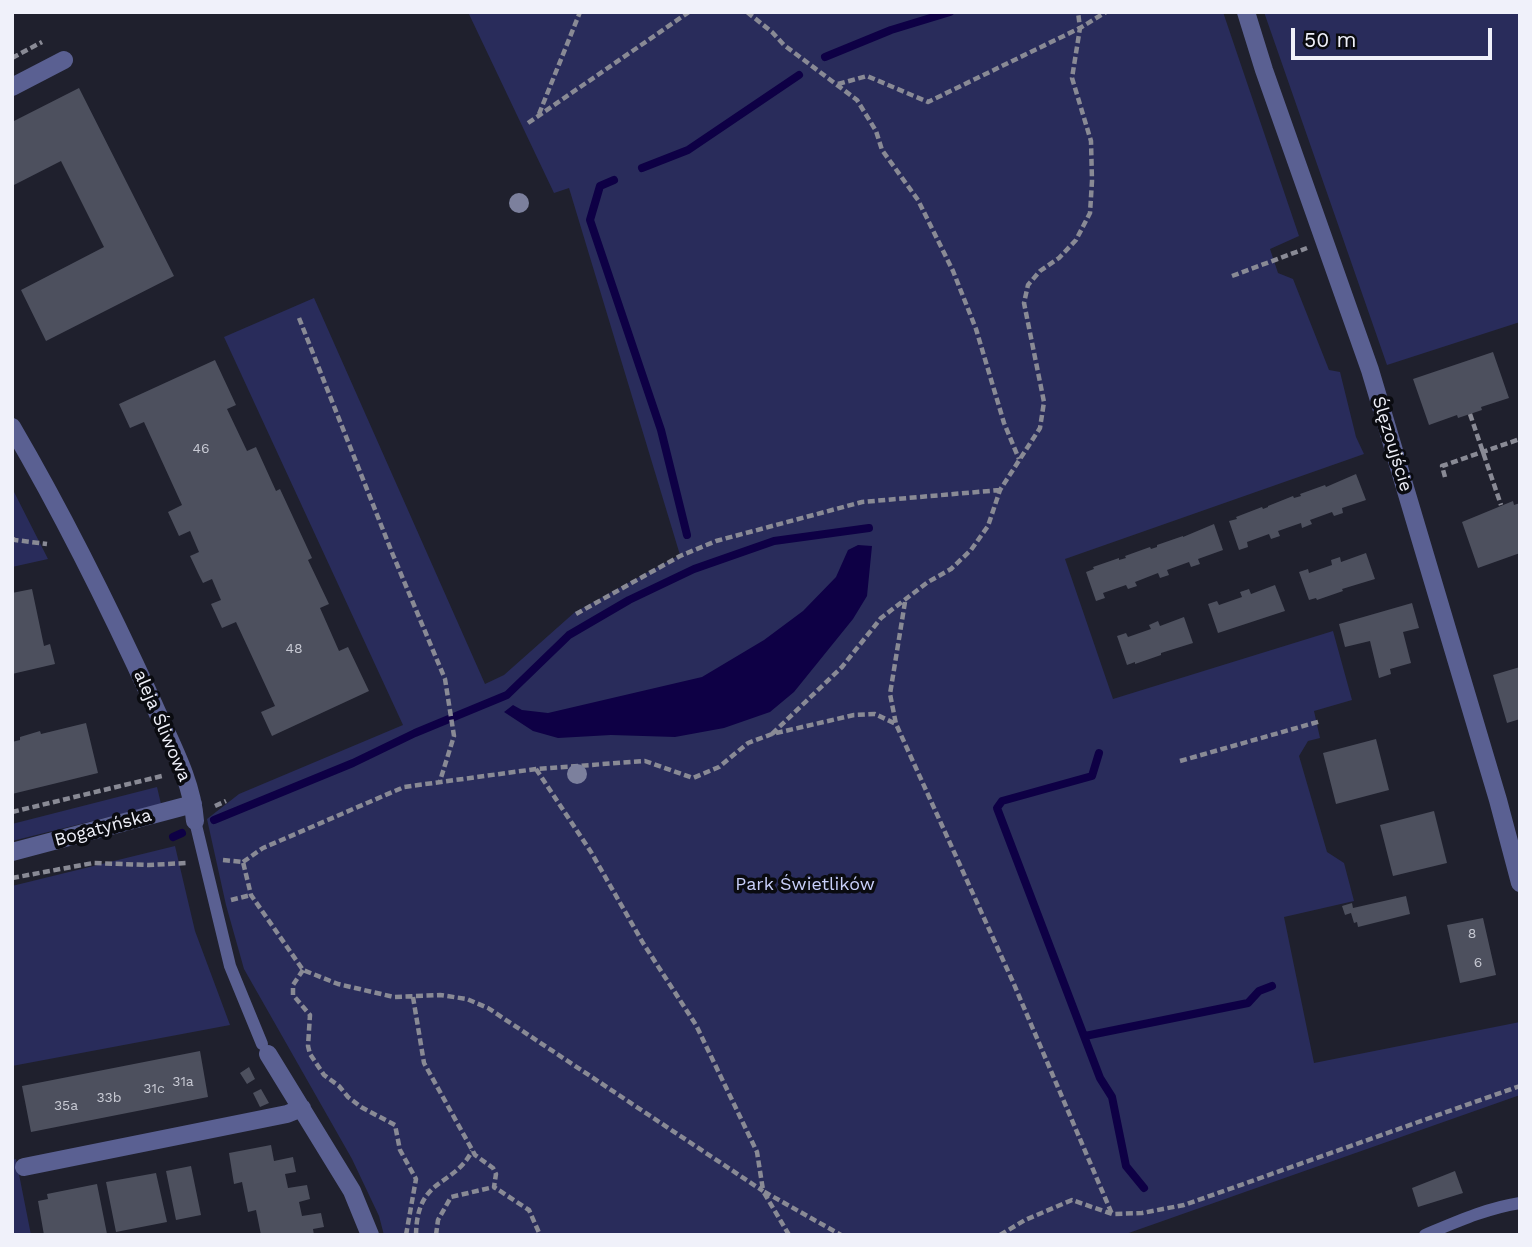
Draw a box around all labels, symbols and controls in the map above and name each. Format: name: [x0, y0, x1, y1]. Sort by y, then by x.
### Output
scale bar: [1294, 14, 1495, 58]
text: 50 m: [1304, 27, 1356, 52]
street label: Ślęzoujście: [1367, 394, 1417, 494]
house number: 46: [192, 441, 210, 457]
house number: 48: [285, 641, 303, 657]
street label: aleja Śliwowa: [129, 667, 195, 785]
street label: Bogatyńska: [52, 805, 154, 851]
park label: Park Świetlików: [735, 874, 875, 896]
house number: 8: [1468, 926, 1476, 942]
house number: 6: [1474, 955, 1482, 971]
house number: 31a: [172, 1074, 194, 1090]
house number: 31c: [143, 1081, 165, 1097]
house number: 33b: [96, 1090, 122, 1106]
house number: 35a: [54, 1098, 78, 1114]

